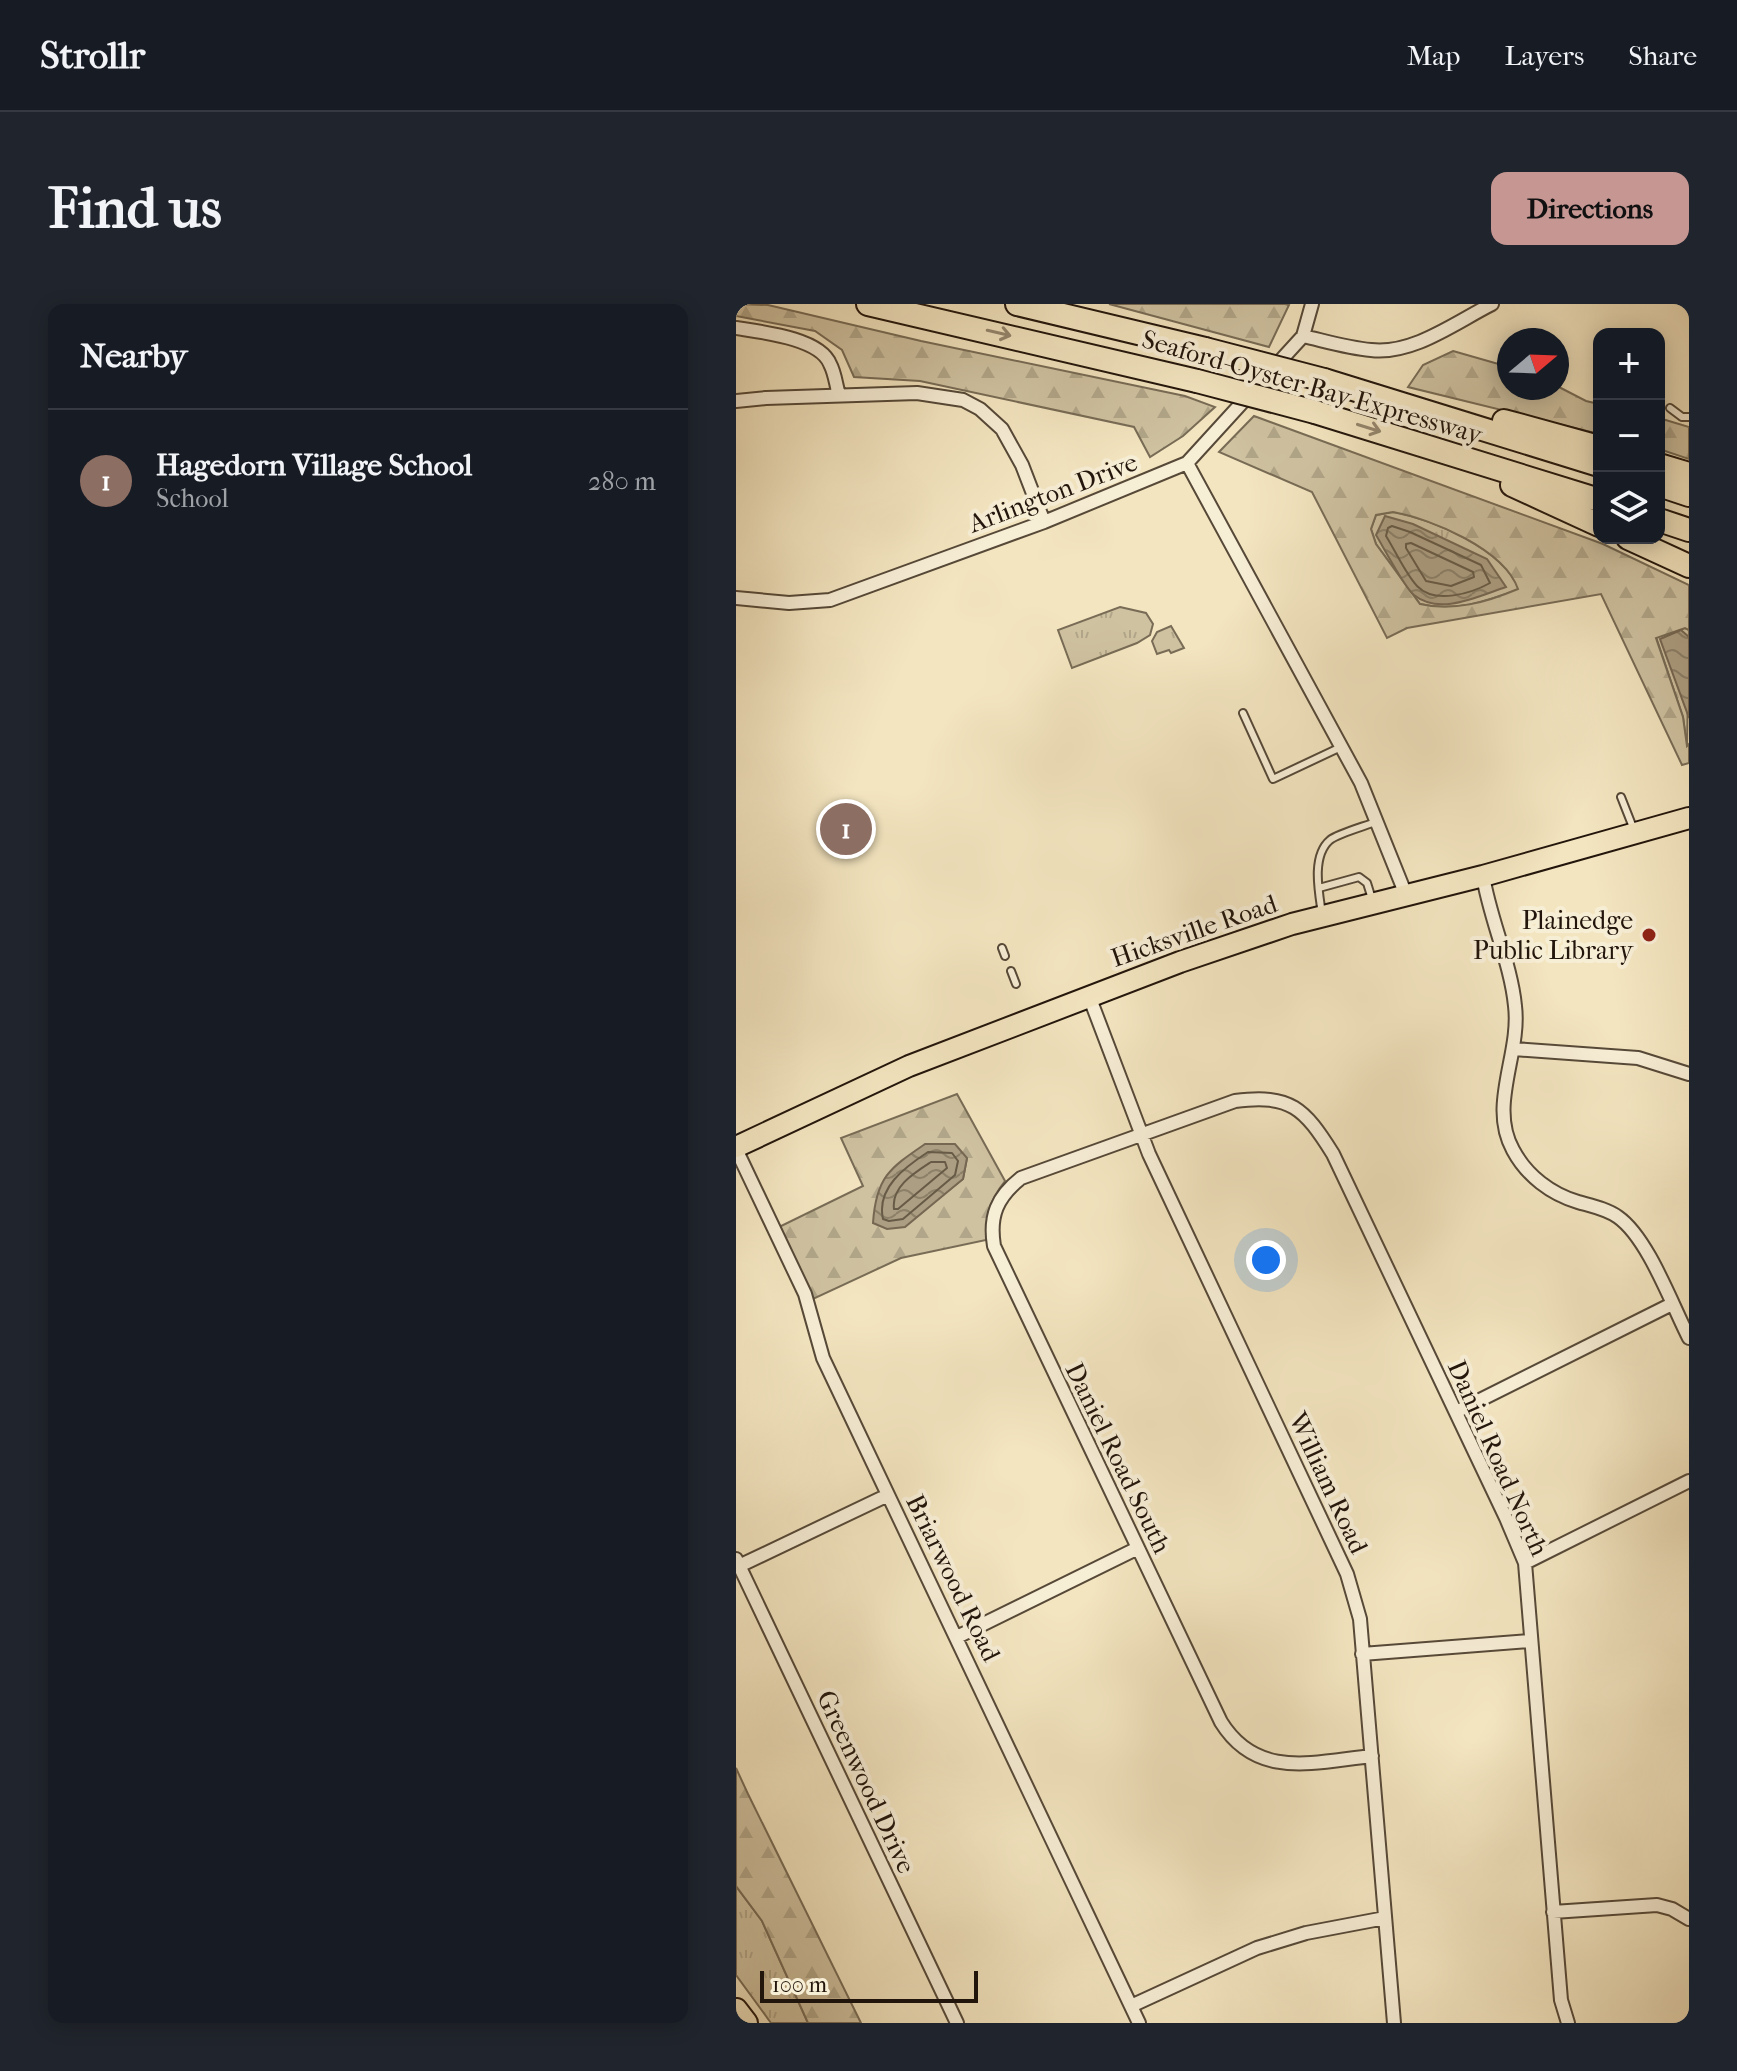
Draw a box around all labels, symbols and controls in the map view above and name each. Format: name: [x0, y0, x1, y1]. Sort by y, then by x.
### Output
text: Strollr: [40, 33, 145, 78]
text: Map: [1407, 39, 1460, 72]
text: Layers: [1504, 39, 1584, 72]
text: Share: [1628, 39, 1697, 72]
button: Directions: [1491, 172, 1689, 245]
text: Find us: [48, 176, 222, 241]
street label: Seaford-Oyster Bay Expressway: [1138, 324, 1487, 451]
one-way arrow: [985, 326, 1011, 341]
north arrow: [1497, 328, 1569, 400]
map controls: [1593, 328, 1665, 544]
button: +: [1593, 328, 1665, 400]
text: Nearby: [80, 336, 187, 376]
button: −: [1593, 400, 1665, 472]
one-way arrow: [1356, 421, 1382, 436]
street label: Arlington Drive: [963, 447, 1142, 540]
text: Hagedorn Village School: [156, 448, 472, 483]
text: 1: [101, 466, 111, 497]
text: 280 m: [588, 466, 656, 497]
button: layers: [1593, 472, 1665, 544]
text: School: [156, 483, 229, 514]
pin: 1: [820, 799, 872, 859]
street label: Hicksville Road: [1107, 888, 1282, 974]
place label: Plainedge Public Library: [1473, 905, 1634, 966]
marker: Plainedge Public Library: [1640, 926, 1658, 944]
your location: [1246, 1240, 1286, 1280]
street label: Daniel Road North: [1441, 1355, 1555, 1561]
street label: Daniel Road South: [1058, 1358, 1178, 1559]
street label: William Road: [1281, 1407, 1375, 1559]
street label: Briarwood Road: [899, 1490, 1007, 1667]
street label: Greenwood Drive: [810, 1686, 922, 1878]
scale bar: [760, 1967, 978, 2003]
text: 100 m: [772, 1972, 827, 1998]

